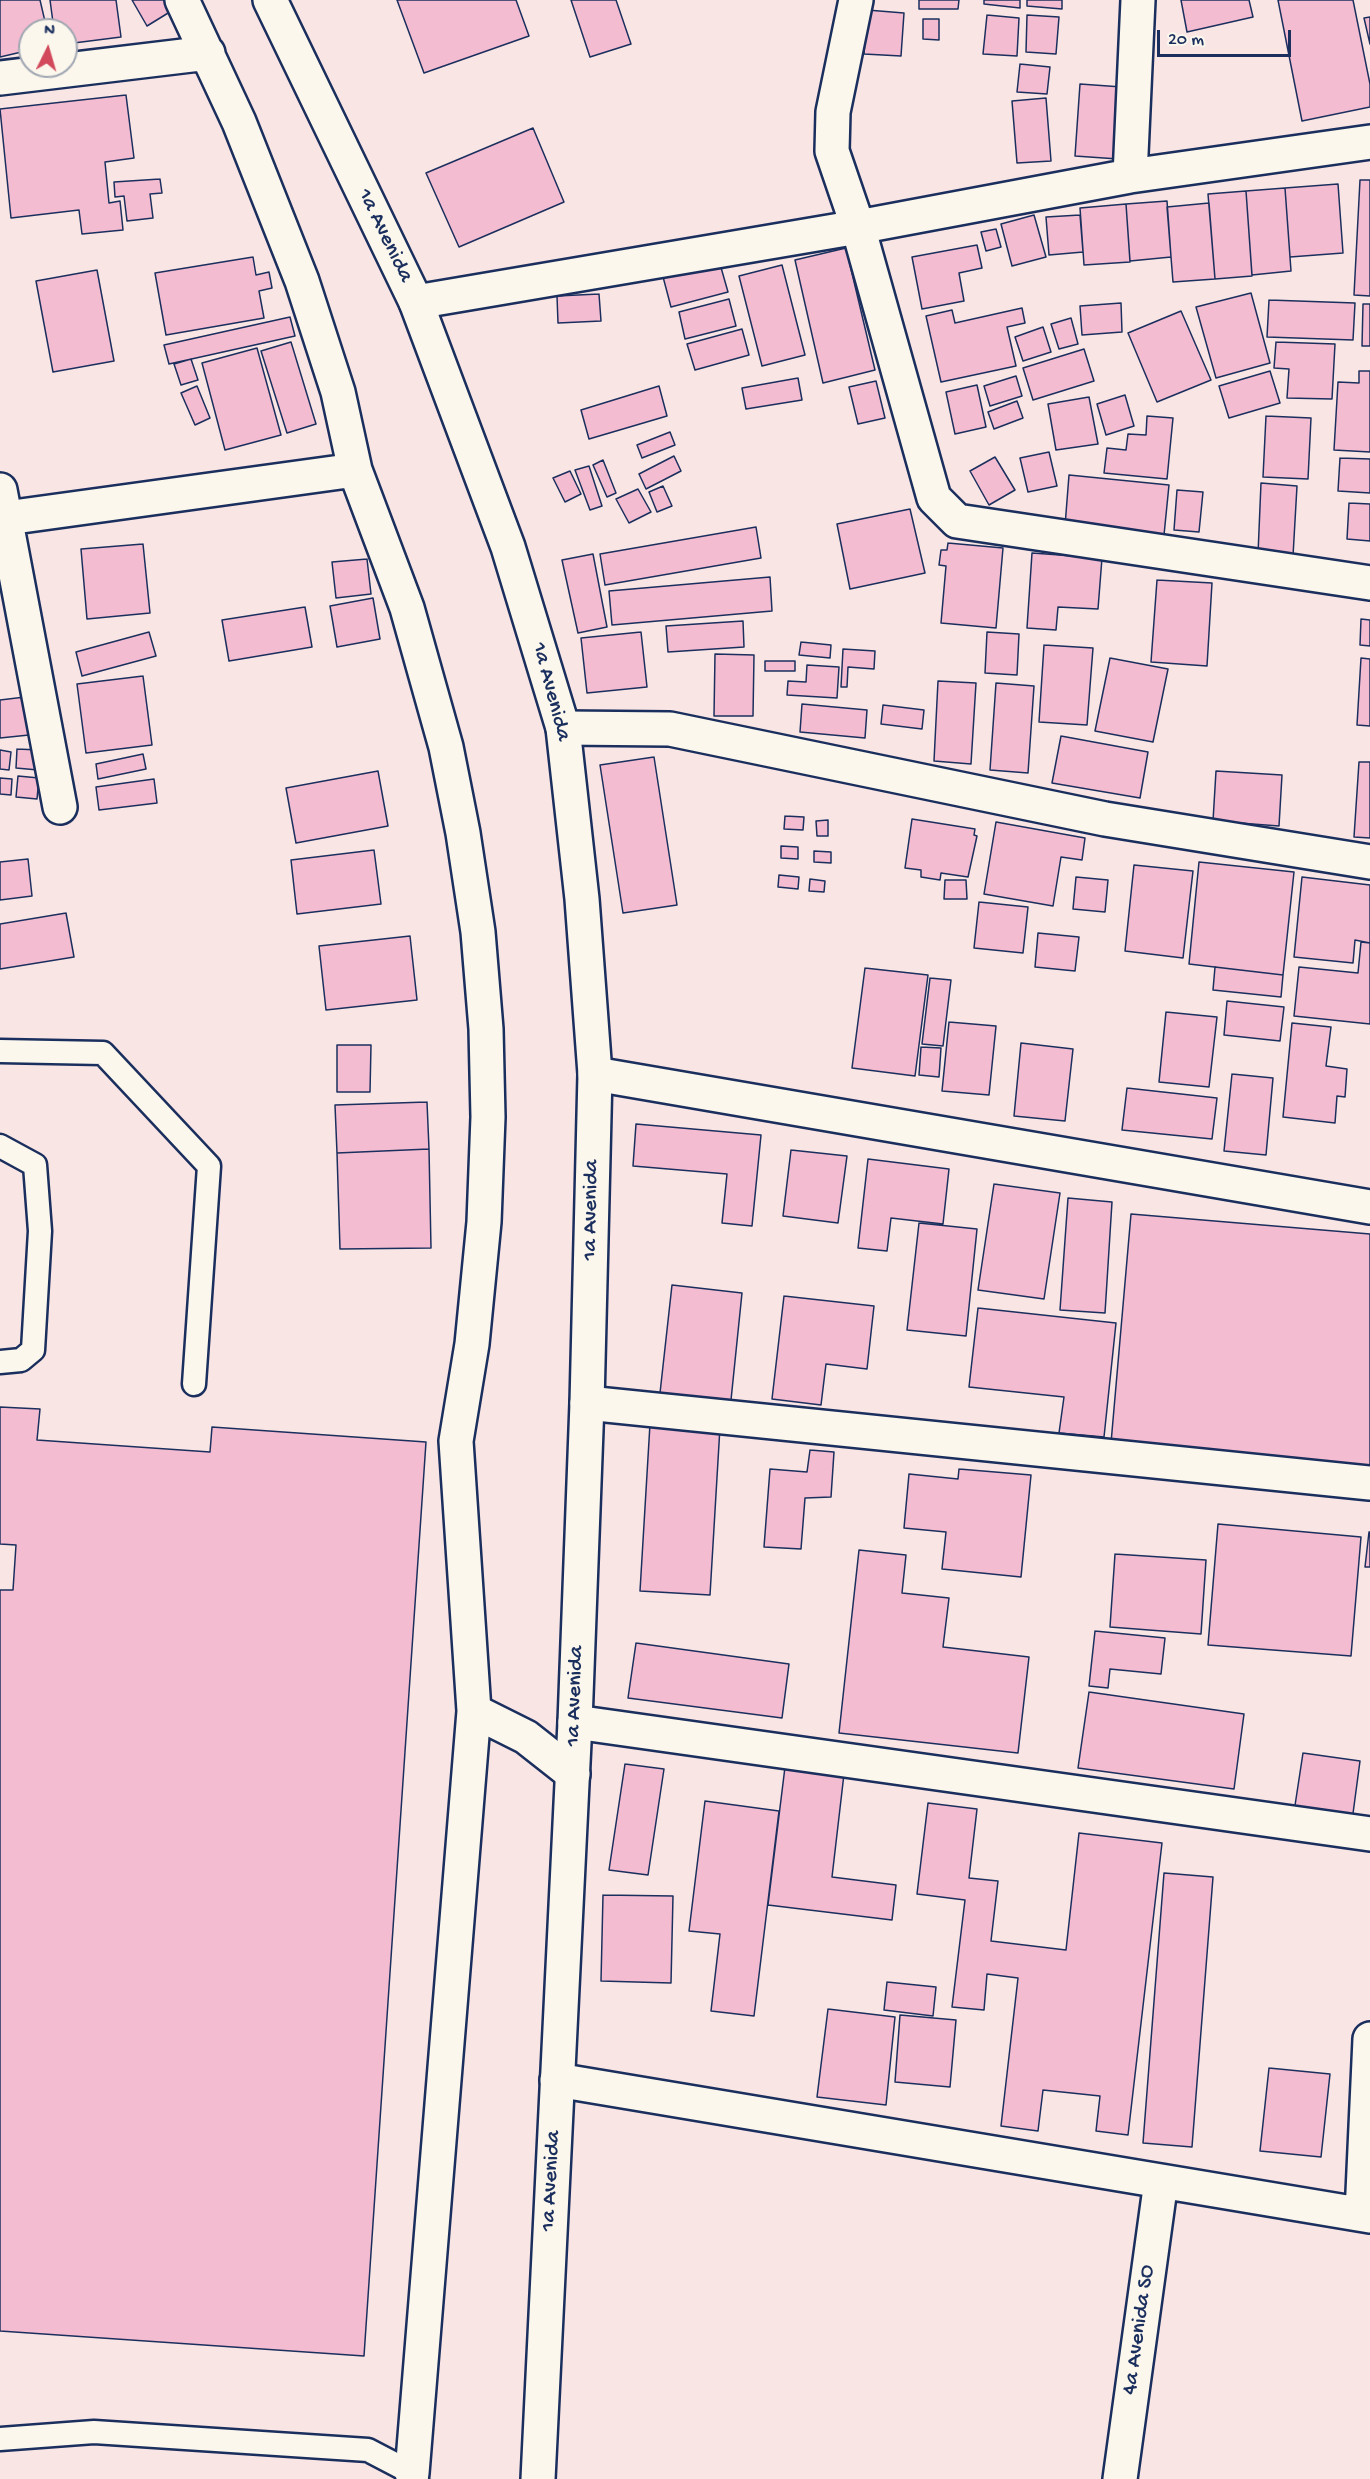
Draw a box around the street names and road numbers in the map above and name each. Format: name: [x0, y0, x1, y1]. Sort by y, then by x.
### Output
street label: 1a Avenida: [350, 185, 418, 287]
street label: 1a Avenida: [524, 640, 576, 744]
street label: 1a Avenida: [578, 1159, 606, 1261]
street label: 1a Avenida: [561, 1645, 591, 1747]
street label: 1a Avenida: [536, 2130, 568, 2232]
street label: 4a Avenida SO: [1118, 2263, 1162, 2397]

